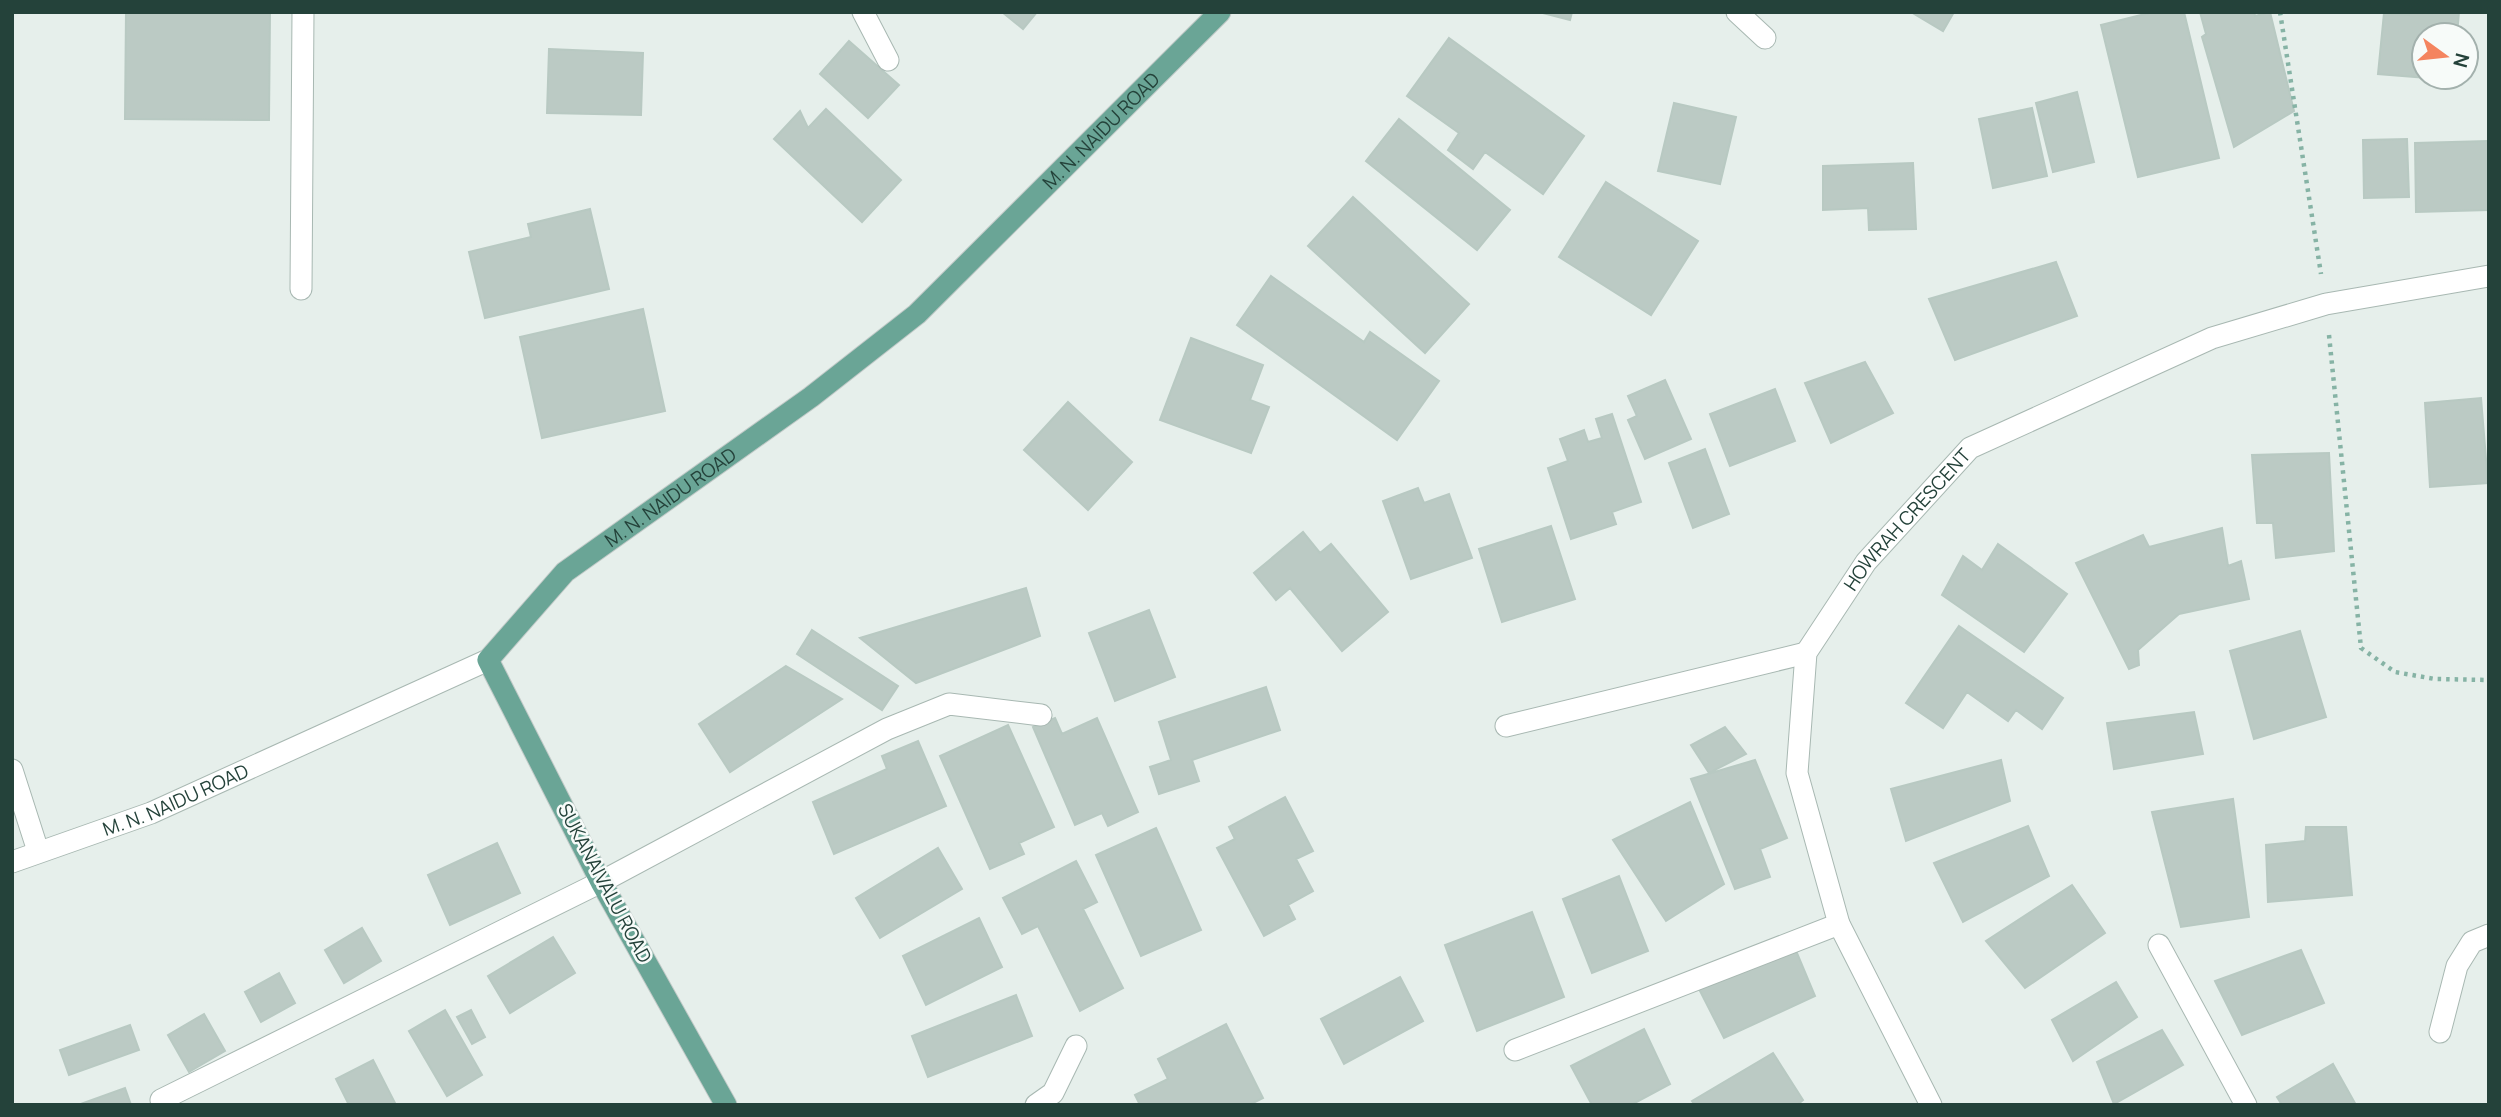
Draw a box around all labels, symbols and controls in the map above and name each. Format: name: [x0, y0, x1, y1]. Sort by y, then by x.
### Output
north arrow: [2410, 21, 2480, 91]
text: N: [2447, 50, 2476, 70]
street label: M. N. NAIDU ROAD: [1037, 66, 1165, 195]
street label: M. N. NAIDU ROAD: [599, 441, 741, 553]
street label: HOWRAH CRESCENT: [1838, 442, 1977, 596]
street label: M. N. NAIDU ROAD: [99, 758, 252, 842]
street label: SUKANAIVALU ROAD: [552, 799, 658, 967]

